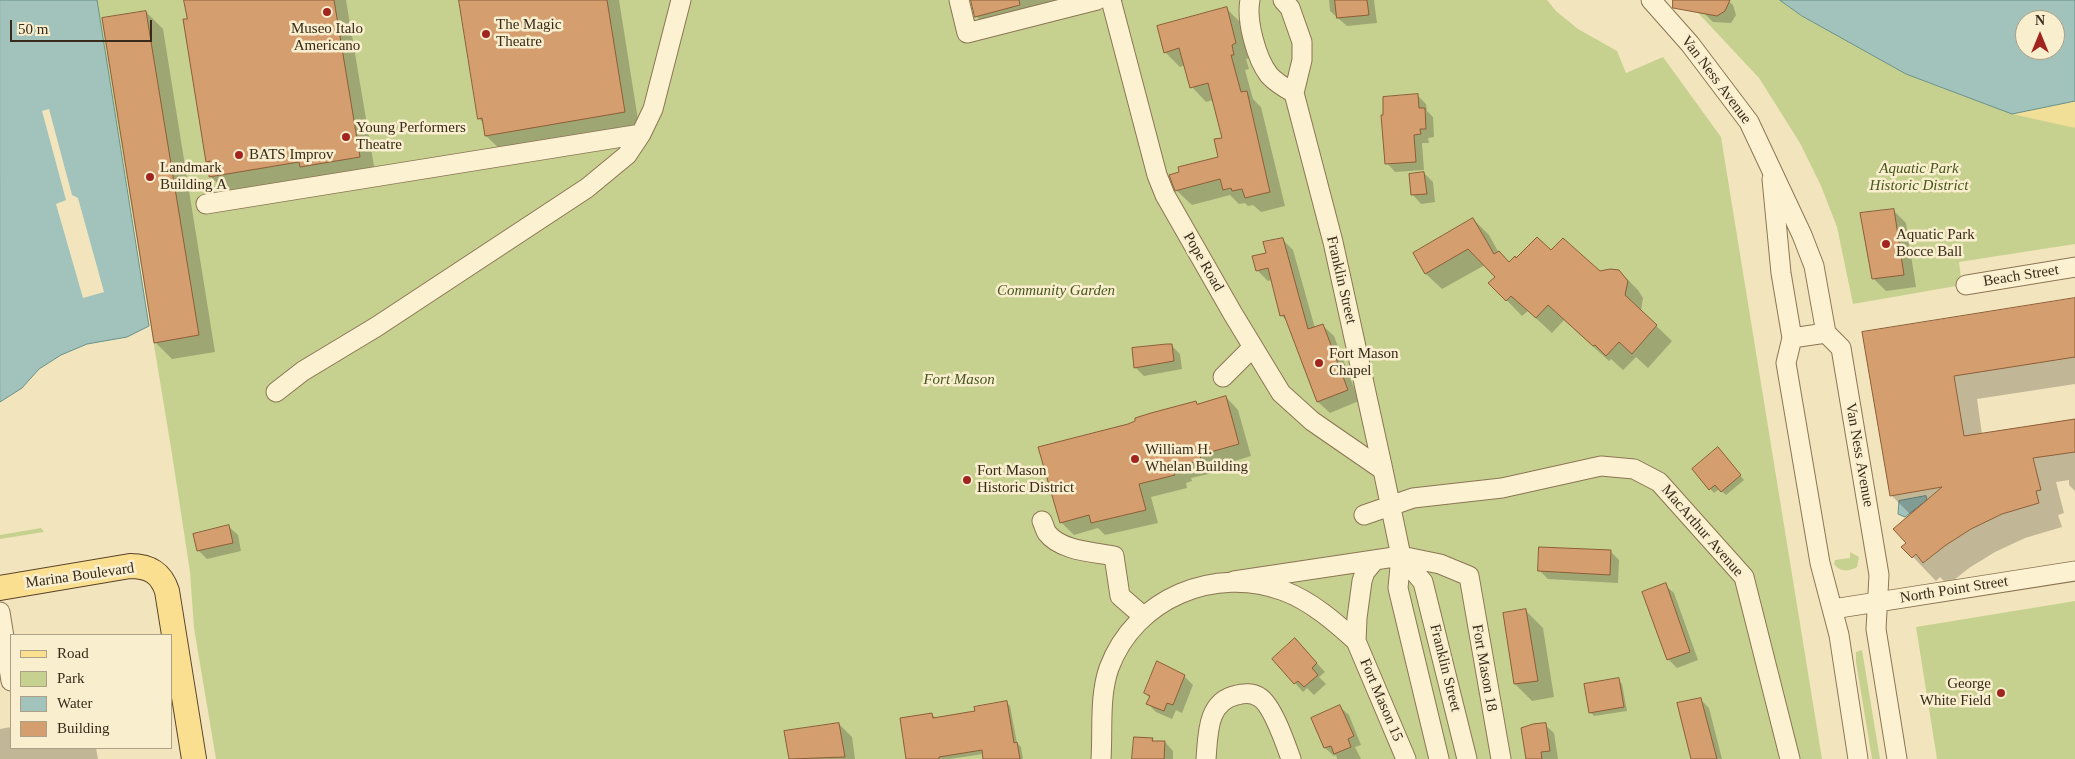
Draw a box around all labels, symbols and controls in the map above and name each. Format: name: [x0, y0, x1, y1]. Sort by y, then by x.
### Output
marker: Museo Italo Americano: [321, 6, 333, 18]
scale bar: [12, 10, 155, 42]
north arrow: [2015, 10, 2065, 60]
text: N: [2035, 13, 2045, 28]
place label: The Magic Theatre: [496, 16, 561, 51]
place label: Museo Italo Americano: [291, 20, 363, 55]
text: 50 m: [18, 21, 48, 37]
marker: The Magic Theatre: [480, 28, 492, 40]
street label: Van Ness Avenue: [1677, 32, 1755, 128]
place label: Young Performers Theatre: [356, 119, 466, 154]
marker: Young Performers Theatre: [340, 131, 352, 143]
place label: BATS Improv: [249, 146, 334, 164]
marker: BATS Improv: [233, 149, 245, 161]
place label: Landmark Building A: [160, 159, 227, 194]
park label: Aquatic Park Historic District: [1870, 160, 1968, 195]
marker: Landmark Building A: [144, 171, 156, 183]
place label: Aquatic Park Bocce Ball: [1896, 226, 1975, 261]
street label: Pope Road: [1179, 229, 1227, 295]
street label: Franklin Street: [1322, 234, 1360, 326]
marker: Aquatic Park Bocce Ball: [1880, 238, 1892, 250]
street label: Beach Street: [1982, 261, 2060, 291]
park label: Community Garden: [997, 282, 1115, 300]
place label: Fort Mason Chapel: [1329, 345, 1399, 380]
marker: Fort Mason Chapel: [1313, 357, 1325, 369]
park label: Fort Mason: [923, 371, 995, 389]
street label: Van Ness Avenue: [1841, 401, 1877, 509]
place label: William H. Whelan Building: [1145, 441, 1248, 476]
marker: William H. Whelan Building: [1129, 453, 1141, 465]
place label: Fort Mason Historic District: [977, 462, 1074, 497]
marker: Fort Mason Historic District: [961, 474, 973, 486]
street label: MacArthur Avenue: [1657, 481, 1747, 581]
street label: Marina Boulevard: [25, 559, 135, 593]
street label: North Point Street: [1899, 573, 2009, 607]
street label: Franklin Street: [1425, 622, 1465, 714]
street label: Fort Mason 18: [1467, 623, 1501, 713]
legend: [10, 634, 172, 749]
text: Road: [57, 645, 89, 661]
street label: Fort Mason 15: [1355, 656, 1407, 744]
text: Park: [57, 670, 85, 686]
place label: George White Field: [1920, 675, 1991, 710]
marker: George White Field: [1995, 687, 2007, 699]
text: Water: [57, 695, 92, 711]
text: Building: [57, 720, 110, 736]

